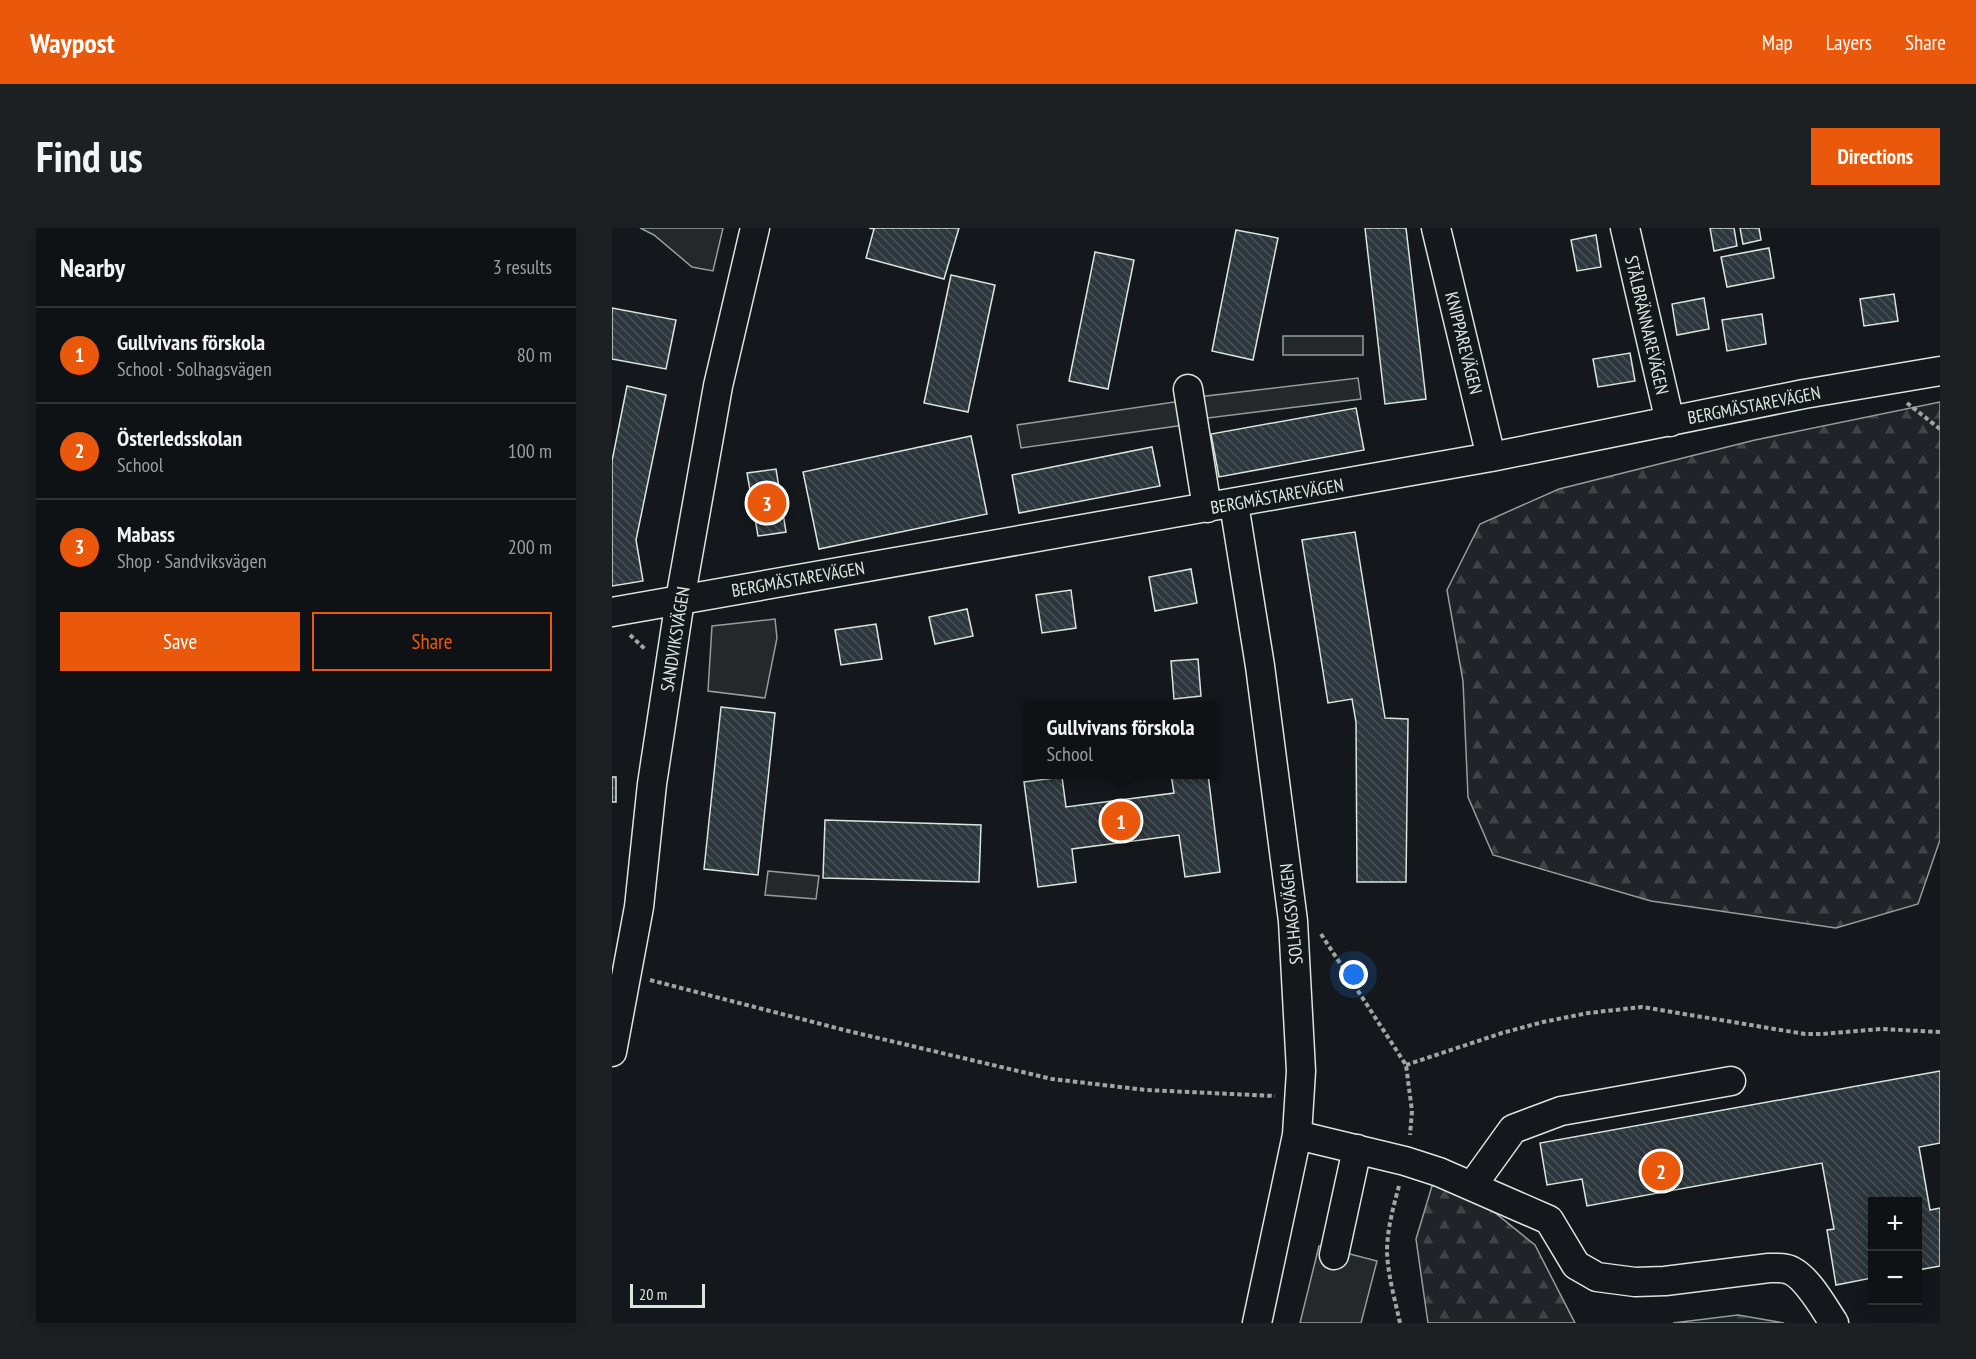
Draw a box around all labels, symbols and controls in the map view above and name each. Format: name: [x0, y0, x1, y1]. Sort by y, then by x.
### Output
text: Waypost: [30, 24, 115, 61]
text: Map: [1762, 29, 1793, 56]
text: Layers: [1826, 29, 1872, 56]
text: Share: [1905, 29, 1946, 56]
button: Directions: [1811, 128, 1940, 185]
text: Find us: [36, 129, 143, 184]
text: Nearby: [60, 251, 125, 284]
street label: STÅLBRÄNNAREVÄGEN: [1620, 253, 1674, 397]
text: 3 results: [493, 254, 552, 280]
street label: KNIPPAREVÄGEN: [1440, 289, 1488, 397]
text: Gullvivans förskola: [117, 328, 265, 356]
text: 1: [75, 342, 84, 368]
text: 80 m: [517, 342, 552, 368]
text: School · Solhagsvägen: [117, 356, 272, 382]
street label: BERGMÄSTAREVÄGEN: [1686, 381, 1822, 429]
text: Österledsskolan: [117, 424, 242, 452]
text: 2: [75, 438, 84, 464]
text: 100 m: [508, 438, 552, 464]
text: School: [117, 452, 163, 478]
street label: BERGMÄSTAREVÄGEN: [1209, 473, 1345, 519]
pin: 3: [748, 480, 786, 526]
text: Mabass: [117, 520, 175, 548]
text: 3: [75, 534, 84, 560]
text: 200 m: [508, 534, 552, 560]
text: Shop · Sandviksvägen: [117, 548, 267, 574]
street label: BERGMÄSTAREVÄGEN: [730, 556, 866, 602]
street label: SANDVIKSVÄGEN: [655, 585, 695, 693]
button: Save: [60, 612, 300, 671]
button: Share: [312, 612, 552, 671]
popup: [1023, 701, 1218, 779]
text: Gullvivans förskola: [1046, 713, 1195, 741]
text: School: [1046, 741, 1093, 767]
pin: 1: [1102, 798, 1140, 844]
street label: SOLHAGSVÄGEN: [1274, 862, 1308, 966]
your location: [1339, 960, 1368, 989]
pin: 2: [1642, 1148, 1680, 1194]
map controls: [1868, 1197, 1922, 1305]
button: +: [1868, 1197, 1922, 1251]
button: −: [1868, 1251, 1922, 1305]
scale bar: [630, 1281, 705, 1308]
text: 20 m: [639, 1284, 667, 1304]

